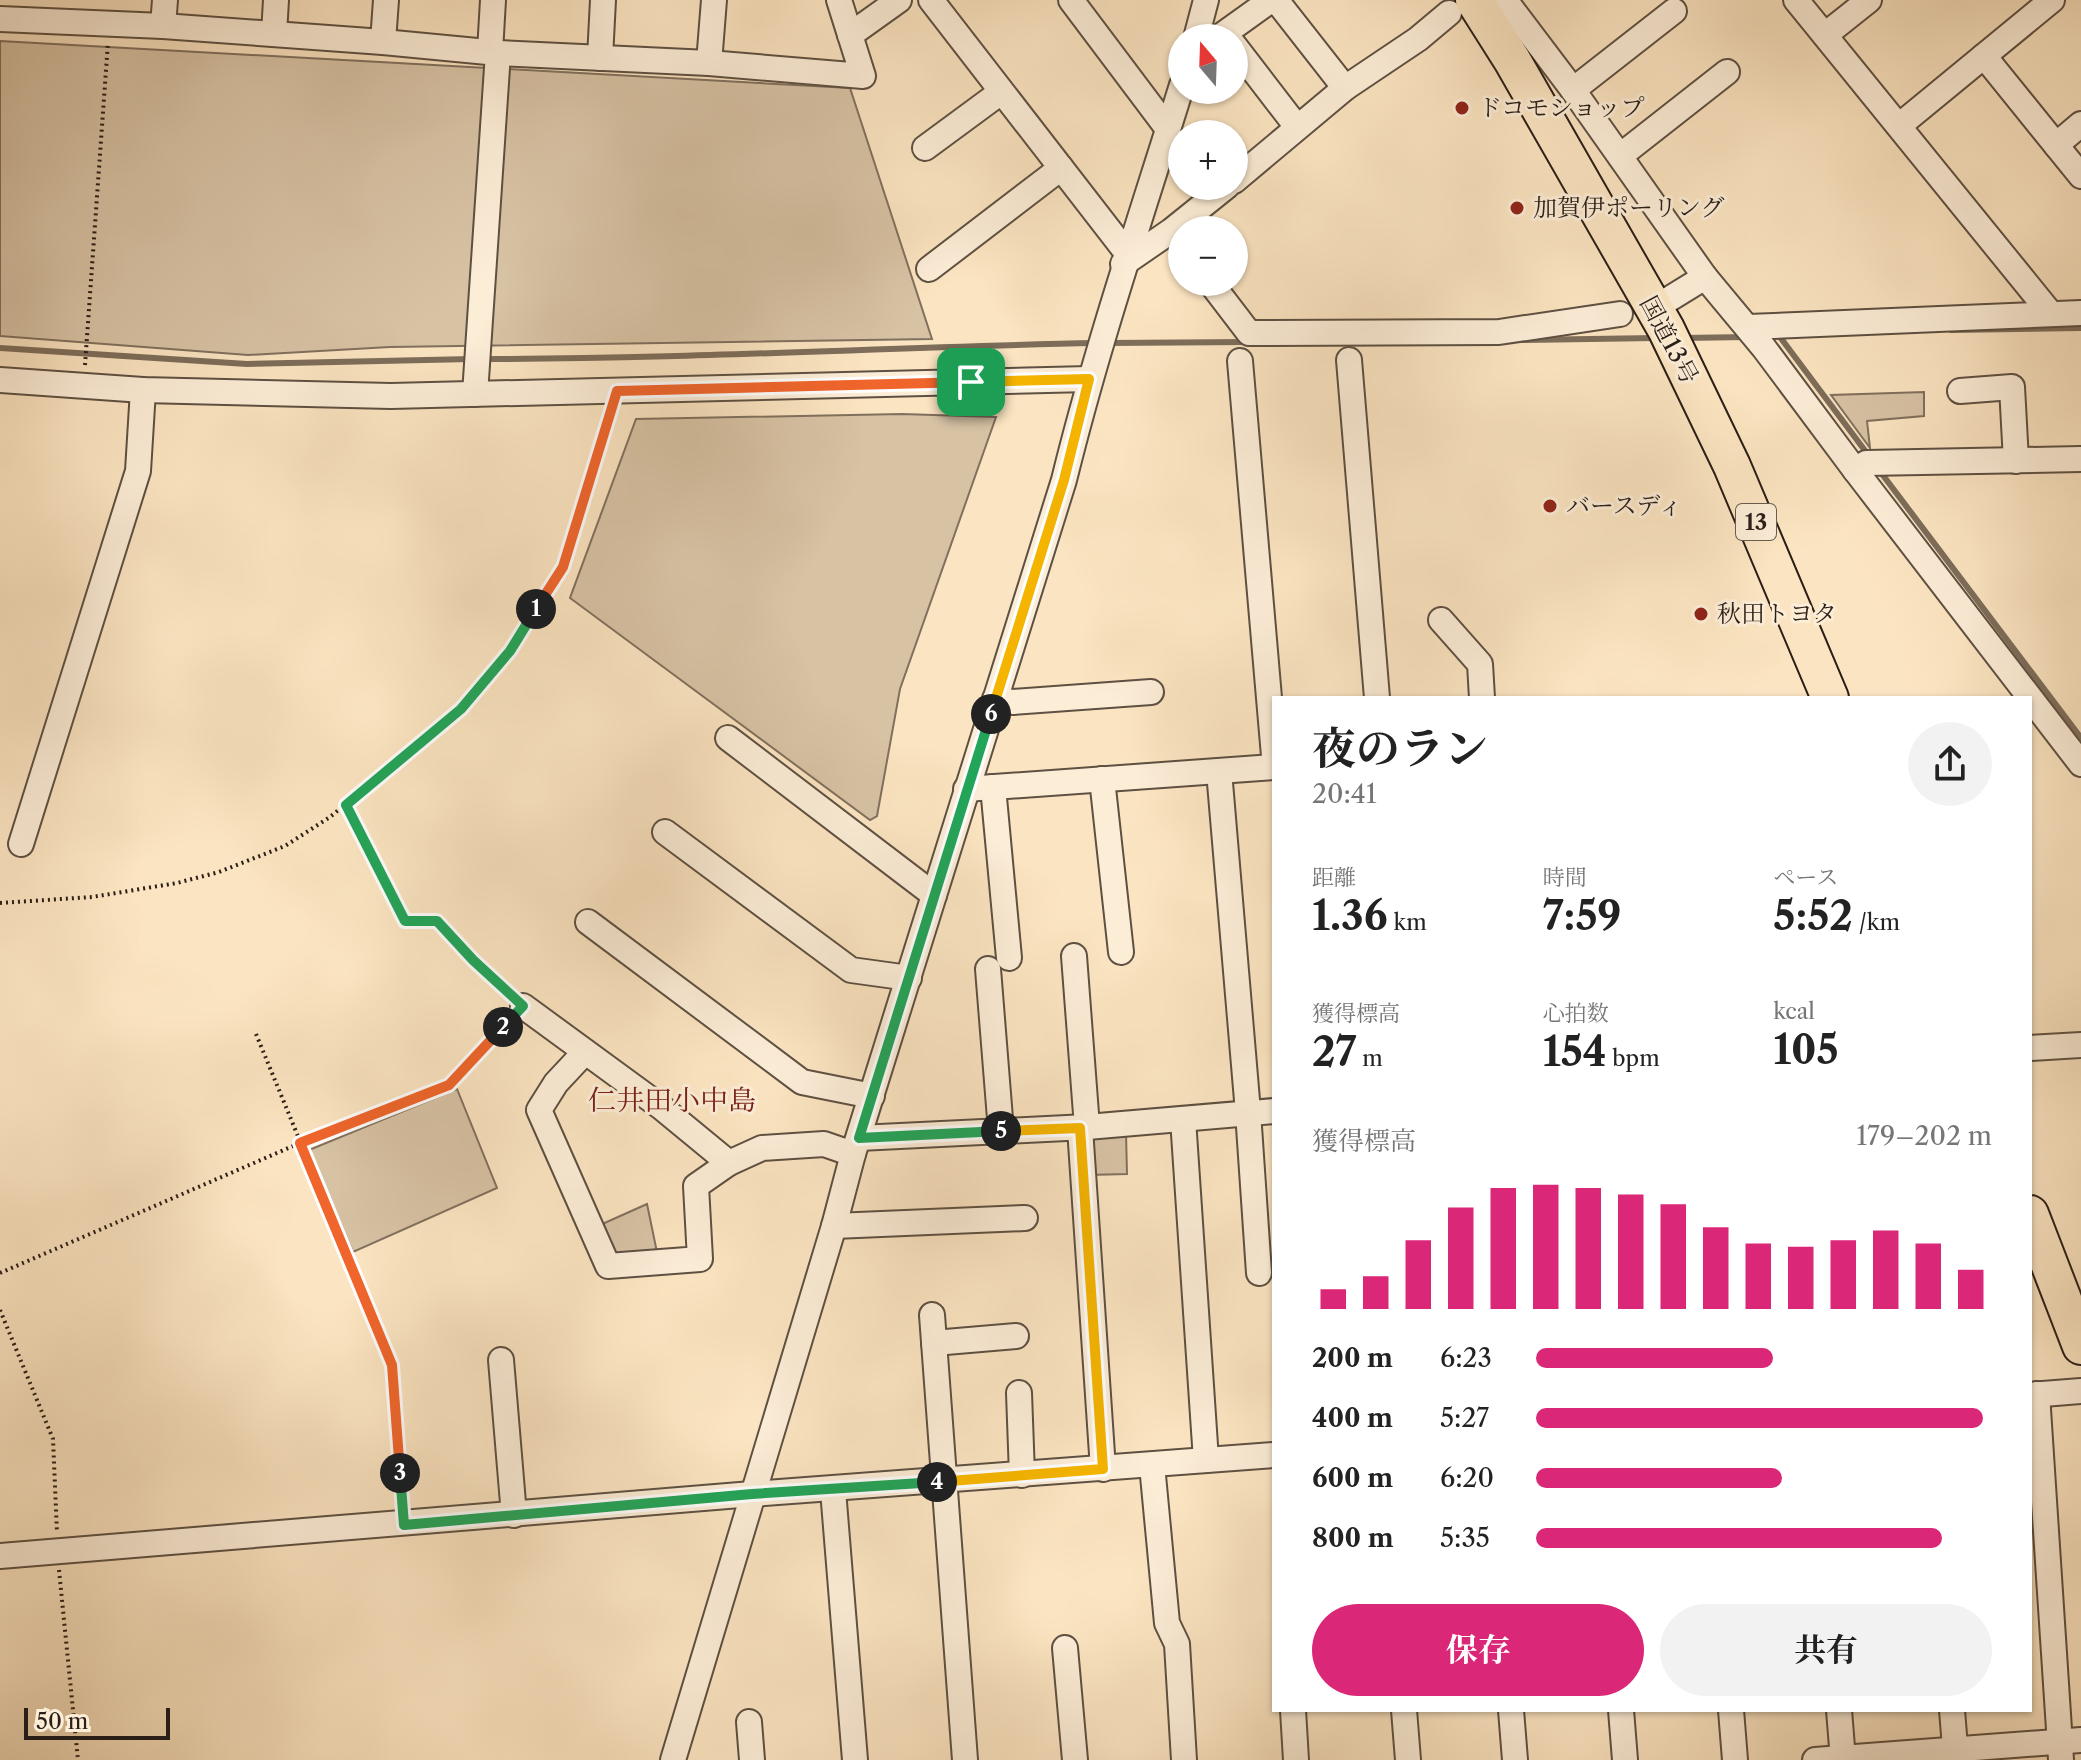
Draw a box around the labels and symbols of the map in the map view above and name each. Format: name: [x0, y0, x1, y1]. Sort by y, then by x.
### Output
north arrow: [1168, 24, 1248, 104]
place label: ドコモショップ: [1478, 93, 1645, 122]
marker: ドコモショップ: [1453, 99, 1471, 117]
place label: 加賀伊ポーリング: [1533, 193, 1725, 222]
marker: 加賀伊ポーリング: [1508, 199, 1526, 217]
street label: 国道13号: [1634, 291, 1705, 389]
pin: [937, 348, 1005, 416]
place label: バースディ: [1566, 491, 1682, 520]
marker: バースディ: [1541, 497, 1559, 515]
road number: 13: [1736, 504, 1776, 540]
pin: 1: [516, 589, 556, 629]
place label: 秋田トヨタ: [1717, 599, 1837, 628]
marker: 秋田トヨタ: [1692, 605, 1710, 623]
pin: 6: [971, 694, 1011, 734]
pin: 2: [483, 1007, 523, 1047]
district label: 仁井田小中島: [588, 1083, 756, 1117]
pin: 5: [981, 1111, 1021, 1151]
pin: 3: [380, 1453, 420, 1493]
pin: 4: [917, 1462, 957, 1502]
scale bar: [24, 1704, 170, 1740]

